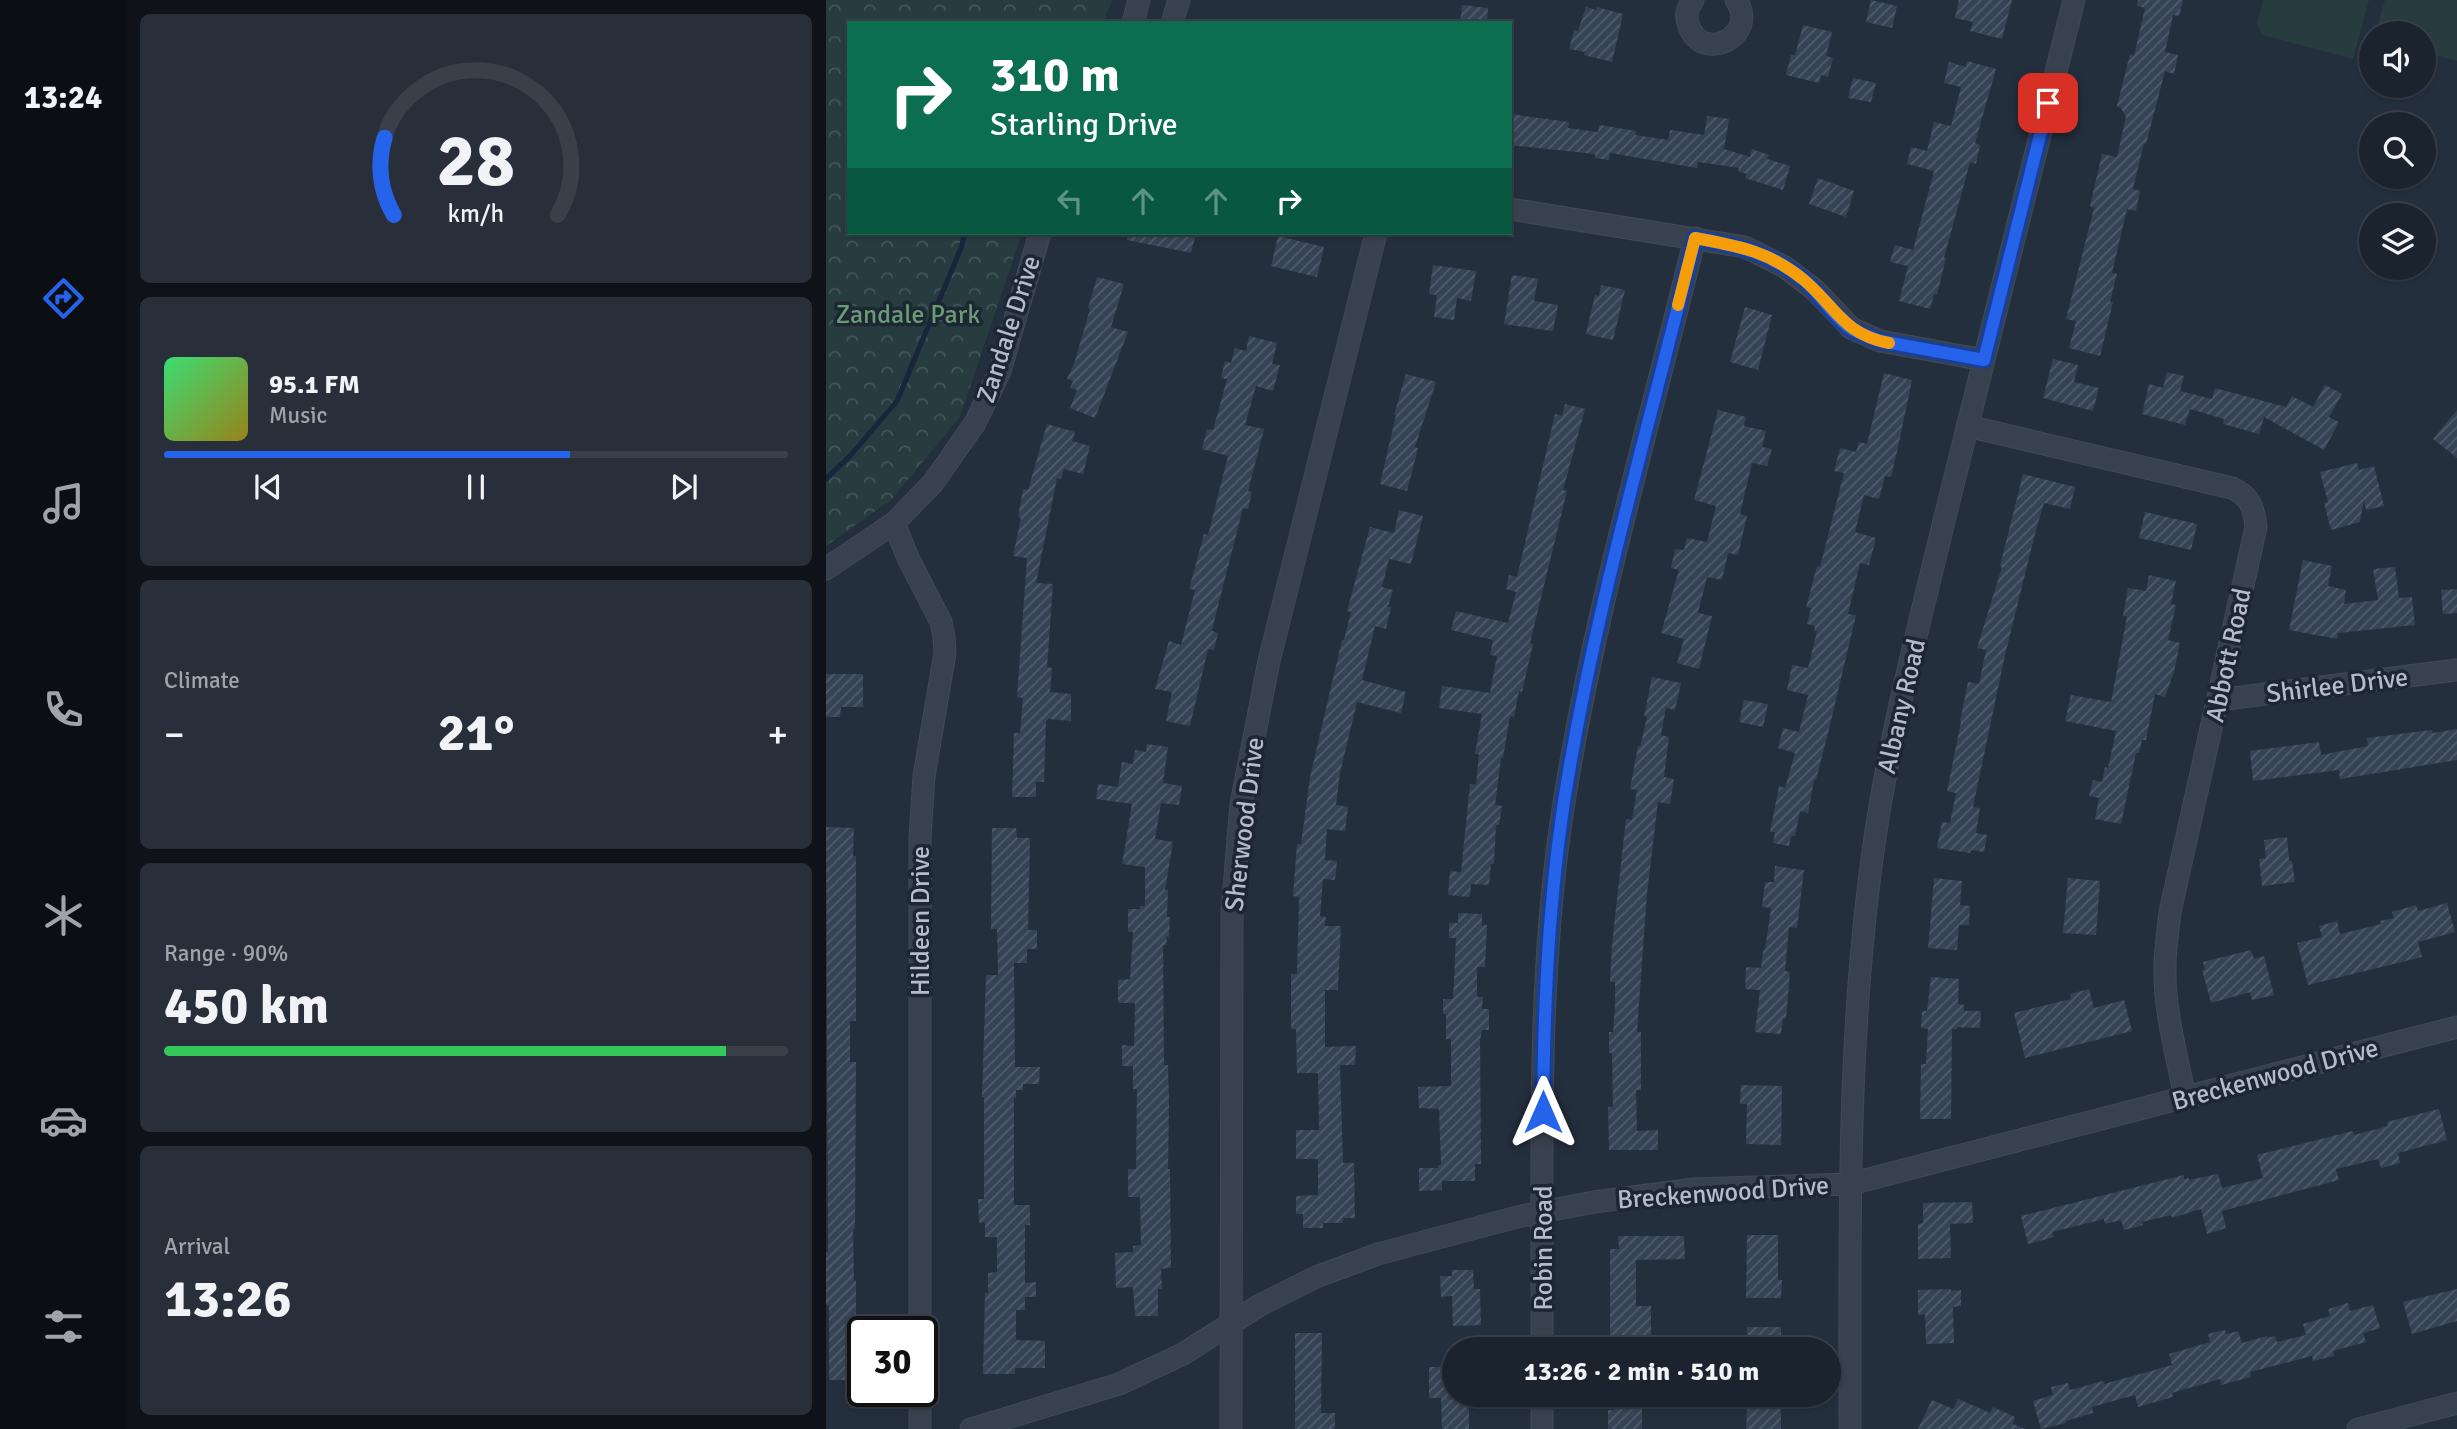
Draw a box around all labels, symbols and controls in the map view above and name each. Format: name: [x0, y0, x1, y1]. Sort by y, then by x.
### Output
map controls: [2359, 21, 2436, 280]
button: sound: [2359, 21, 2436, 98]
text: 310 m: [990, 45, 1120, 105]
icon: right: [875, 49, 966, 140]
pin: [2018, 73, 2078, 133]
text: 13:24: [24, 78, 102, 117]
icon: arrive: [2029, 84, 2067, 122]
text: Starling Drive: [990, 105, 1178, 144]
button: search: [2359, 112, 2436, 189]
text: 28: [437, 117, 515, 206]
icon: left: [1051, 182, 1089, 220]
icon: ahead: [1124, 182, 1162, 220]
icon: ahead: [1197, 182, 1235, 220]
icon: right: [1270, 182, 1308, 220]
text: km/h: [448, 197, 504, 228]
button: layers: [2359, 203, 2436, 280]
street label: Zandale Drive: [970, 252, 1048, 407]
icon: directions: [39, 274, 88, 323]
park label: Zandale Park: [836, 299, 980, 331]
text: 95.1 FM: [269, 369, 360, 401]
text: Music: [269, 401, 327, 430]
icon: previous: [249, 468, 287, 506]
icon: pause: [457, 468, 495, 506]
icon: next: [665, 468, 703, 506]
icon: music: [39, 479, 88, 528]
street label: Abbott Road: [2199, 585, 2259, 725]
street label: Albany Road: [1871, 636, 1933, 777]
street label: Shirlee Drive: [2264, 661, 2410, 711]
text: Climate: [164, 666, 240, 695]
icon: phone: [39, 685, 88, 734]
text: 21°: [438, 701, 514, 765]
text: −: [164, 711, 185, 758]
text: +: [767, 711, 788, 758]
street label: Sherwood Drive: [1218, 735, 1272, 913]
street label: Hildeen Drive: [905, 846, 937, 996]
icon: climate: [39, 891, 88, 940]
text: Range · 90%: [164, 939, 288, 968]
text: 450 km: [164, 974, 329, 1038]
street label: Breckenwood Drive: [2169, 1032, 2382, 1118]
position arrow: [1506, 1075, 1580, 1149]
icon: car: [39, 1096, 88, 1145]
street label: Breckenwood Drive: [1616, 1170, 1830, 1216]
street label: Robin Road: [1528, 1185, 1560, 1311]
text: Arrival: [164, 1232, 230, 1261]
text: 13:26: [164, 1267, 292, 1331]
icon: filters: [39, 1302, 88, 1351]
speed limit sign: 30: [847, 1316, 938, 1407]
text: 13:26 · 2 min · 510 m: [1524, 1356, 1759, 1388]

